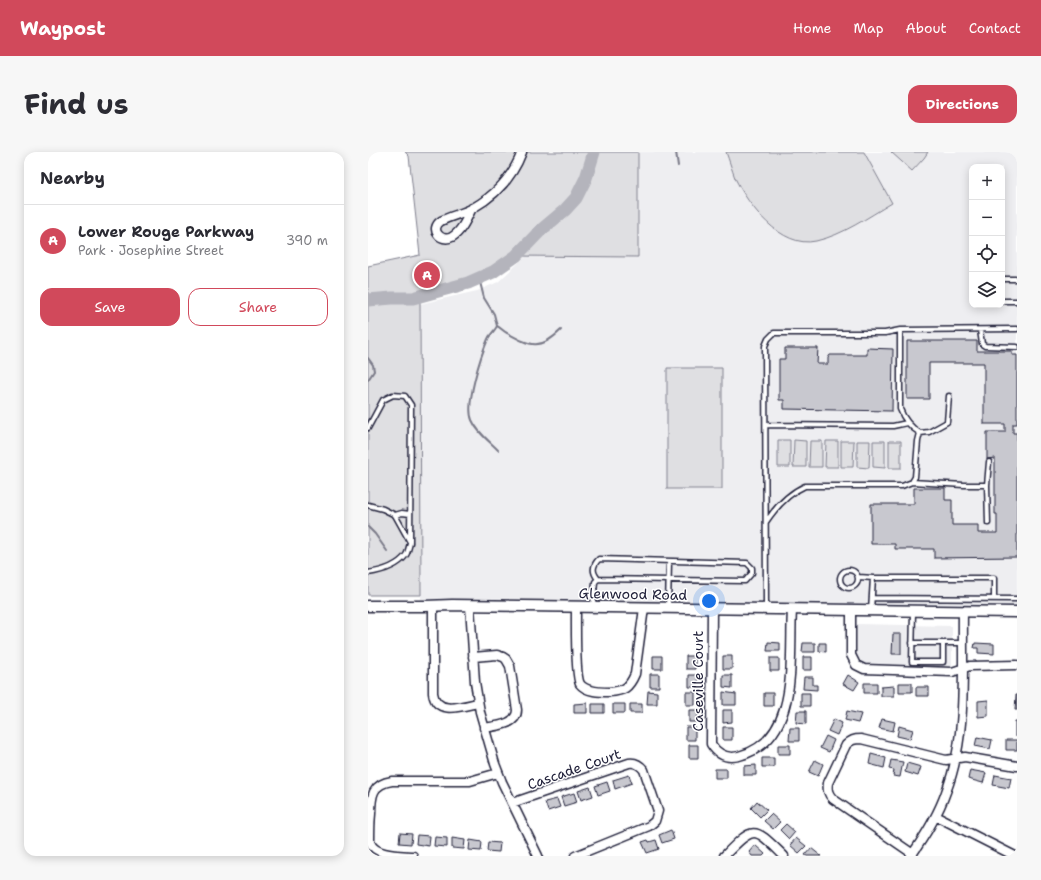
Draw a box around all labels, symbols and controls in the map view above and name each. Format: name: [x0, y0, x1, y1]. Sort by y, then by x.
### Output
text: Waypost: [20, 16, 105, 41]
text: Home: [793, 19, 832, 37]
text: Map: [854, 19, 884, 37]
text: About: [906, 19, 947, 37]
text: Contact: [969, 19, 1021, 37]
text: Find us: [24, 85, 129, 123]
button: Directions: [908, 85, 1017, 123]
map controls: [969, 164, 1005, 308]
button: +: [969, 164, 1005, 200]
text: Nearby: [40, 167, 105, 189]
button: −: [969, 200, 1005, 236]
text: Lower Rouge Parkway: [78, 222, 254, 242]
text: A: [48, 232, 58, 249]
text: 390 m: [286, 232, 328, 249]
button: locate: [969, 236, 1005, 272]
text: Park · Josephine Street: [78, 242, 224, 259]
pin: A: [414, 260, 440, 290]
button: layers: [969, 272, 1005, 308]
button: Save: [40, 288, 180, 326]
button: Share: [188, 288, 328, 326]
street label: Glenwood Road: [579, 584, 688, 604]
your location: [699, 591, 719, 611]
street label: Caseville Court: [689, 631, 707, 731]
street label: Cascade Court: [525, 745, 623, 793]

